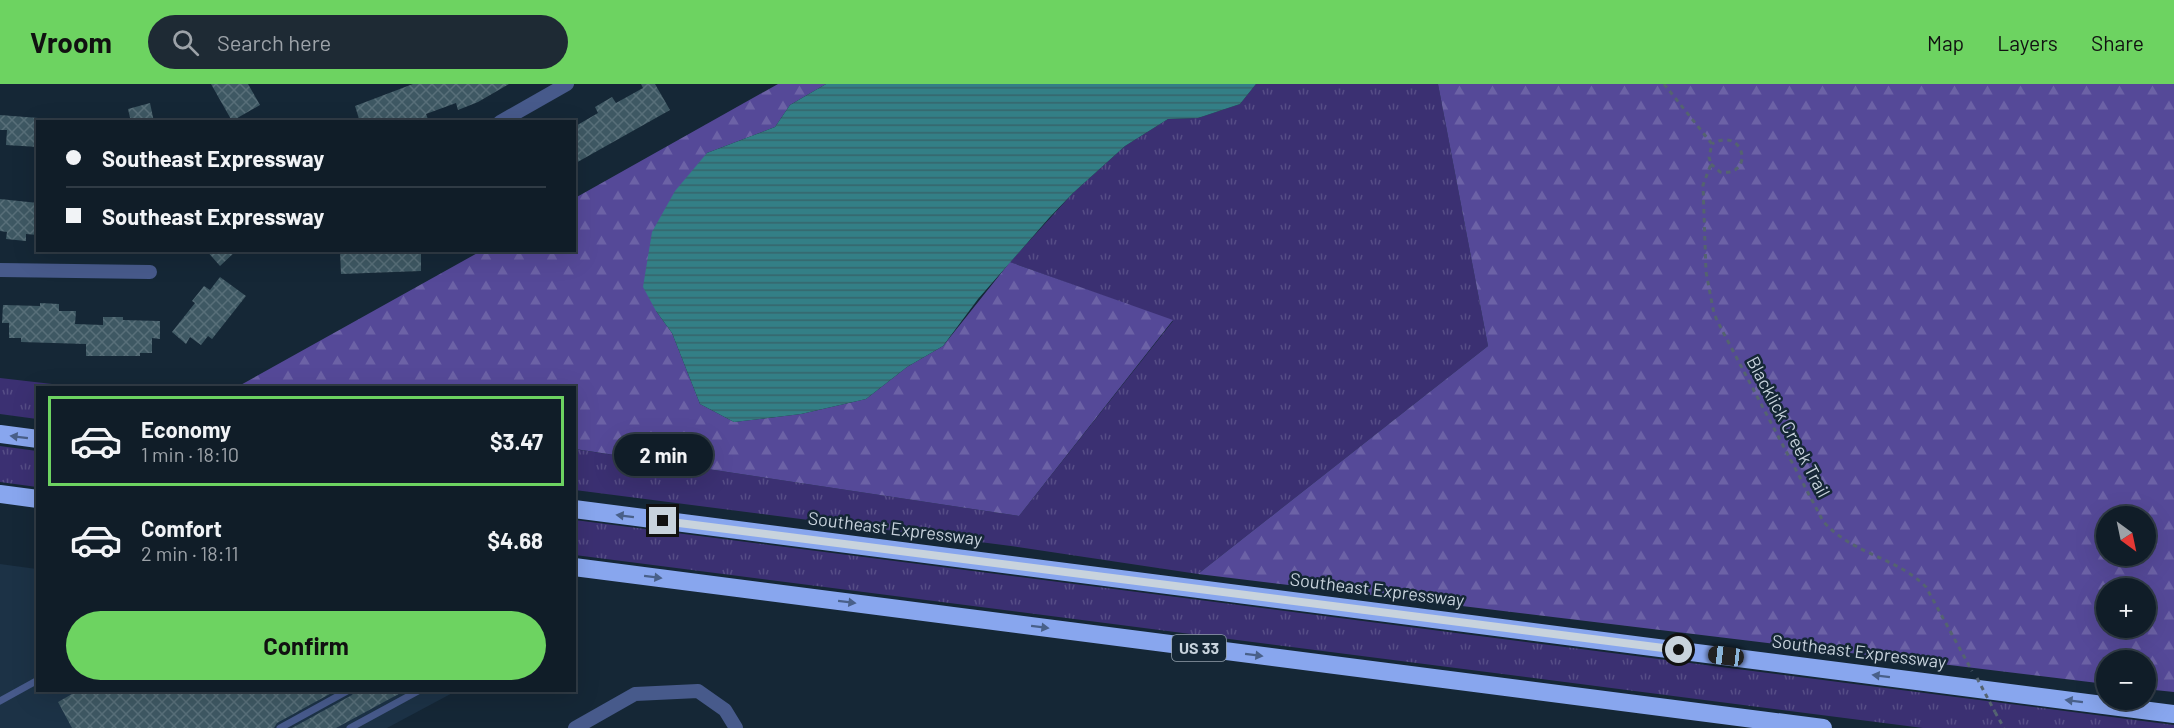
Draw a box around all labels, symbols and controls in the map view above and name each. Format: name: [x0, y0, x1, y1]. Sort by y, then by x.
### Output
search box: [148, 15, 568, 69]
text: Vroom: [30, 25, 112, 59]
icon: search: [169, 26, 202, 59]
text: Search here: [217, 29, 331, 55]
text: Map: [1927, 30, 1964, 55]
text: Layers: [1997, 30, 2058, 55]
text: Share: [2091, 30, 2144, 55]
text: Southeast Expressway: [102, 145, 324, 171]
text: Southeast Expressway: [102, 203, 324, 229]
street label: Blacklick Creek Trail: [1742, 352, 1835, 501]
icon: car: [69, 414, 123, 468]
text: Economy: [141, 416, 231, 442]
text: $3.47: [490, 428, 543, 454]
one-way arrow: [9, 432, 28, 441]
callout: 2 min: [614, 434, 712, 476]
text: 1 min · 18:10: [141, 442, 239, 466]
text: 2 min: [640, 443, 687, 467]
street label: Southeast Expressway: [807, 506, 984, 550]
north arrow: [2096, 506, 2156, 566]
map controls: [2096, 506, 2156, 710]
route end: [649, 507, 676, 534]
one-way arrow: [616, 511, 635, 521]
icon: car: [69, 513, 123, 567]
text: Comfort: [141, 515, 222, 541]
text: $4.68: [487, 527, 543, 553]
text: 2 min · 18:11: [141, 541, 239, 565]
street label: Southeast Expressway: [1289, 567, 1466, 611]
one-way arrow: [644, 573, 663, 582]
button: +: [2096, 578, 2156, 638]
one-way arrow: [837, 598, 856, 607]
button: Confirm: [66, 611, 546, 680]
one-way arrow: [1031, 623, 1050, 632]
street label: Southeast Expressway: [1771, 629, 1948, 673]
road number: US 33: [1172, 635, 1226, 661]
route start: [1665, 636, 1692, 663]
car: [1707, 645, 1745, 667]
one-way arrow: [1245, 650, 1264, 659]
button: −: [2096, 650, 2156, 710]
one-way arrow: [1871, 672, 1890, 681]
one-way arrow: [2065, 697, 2084, 706]

